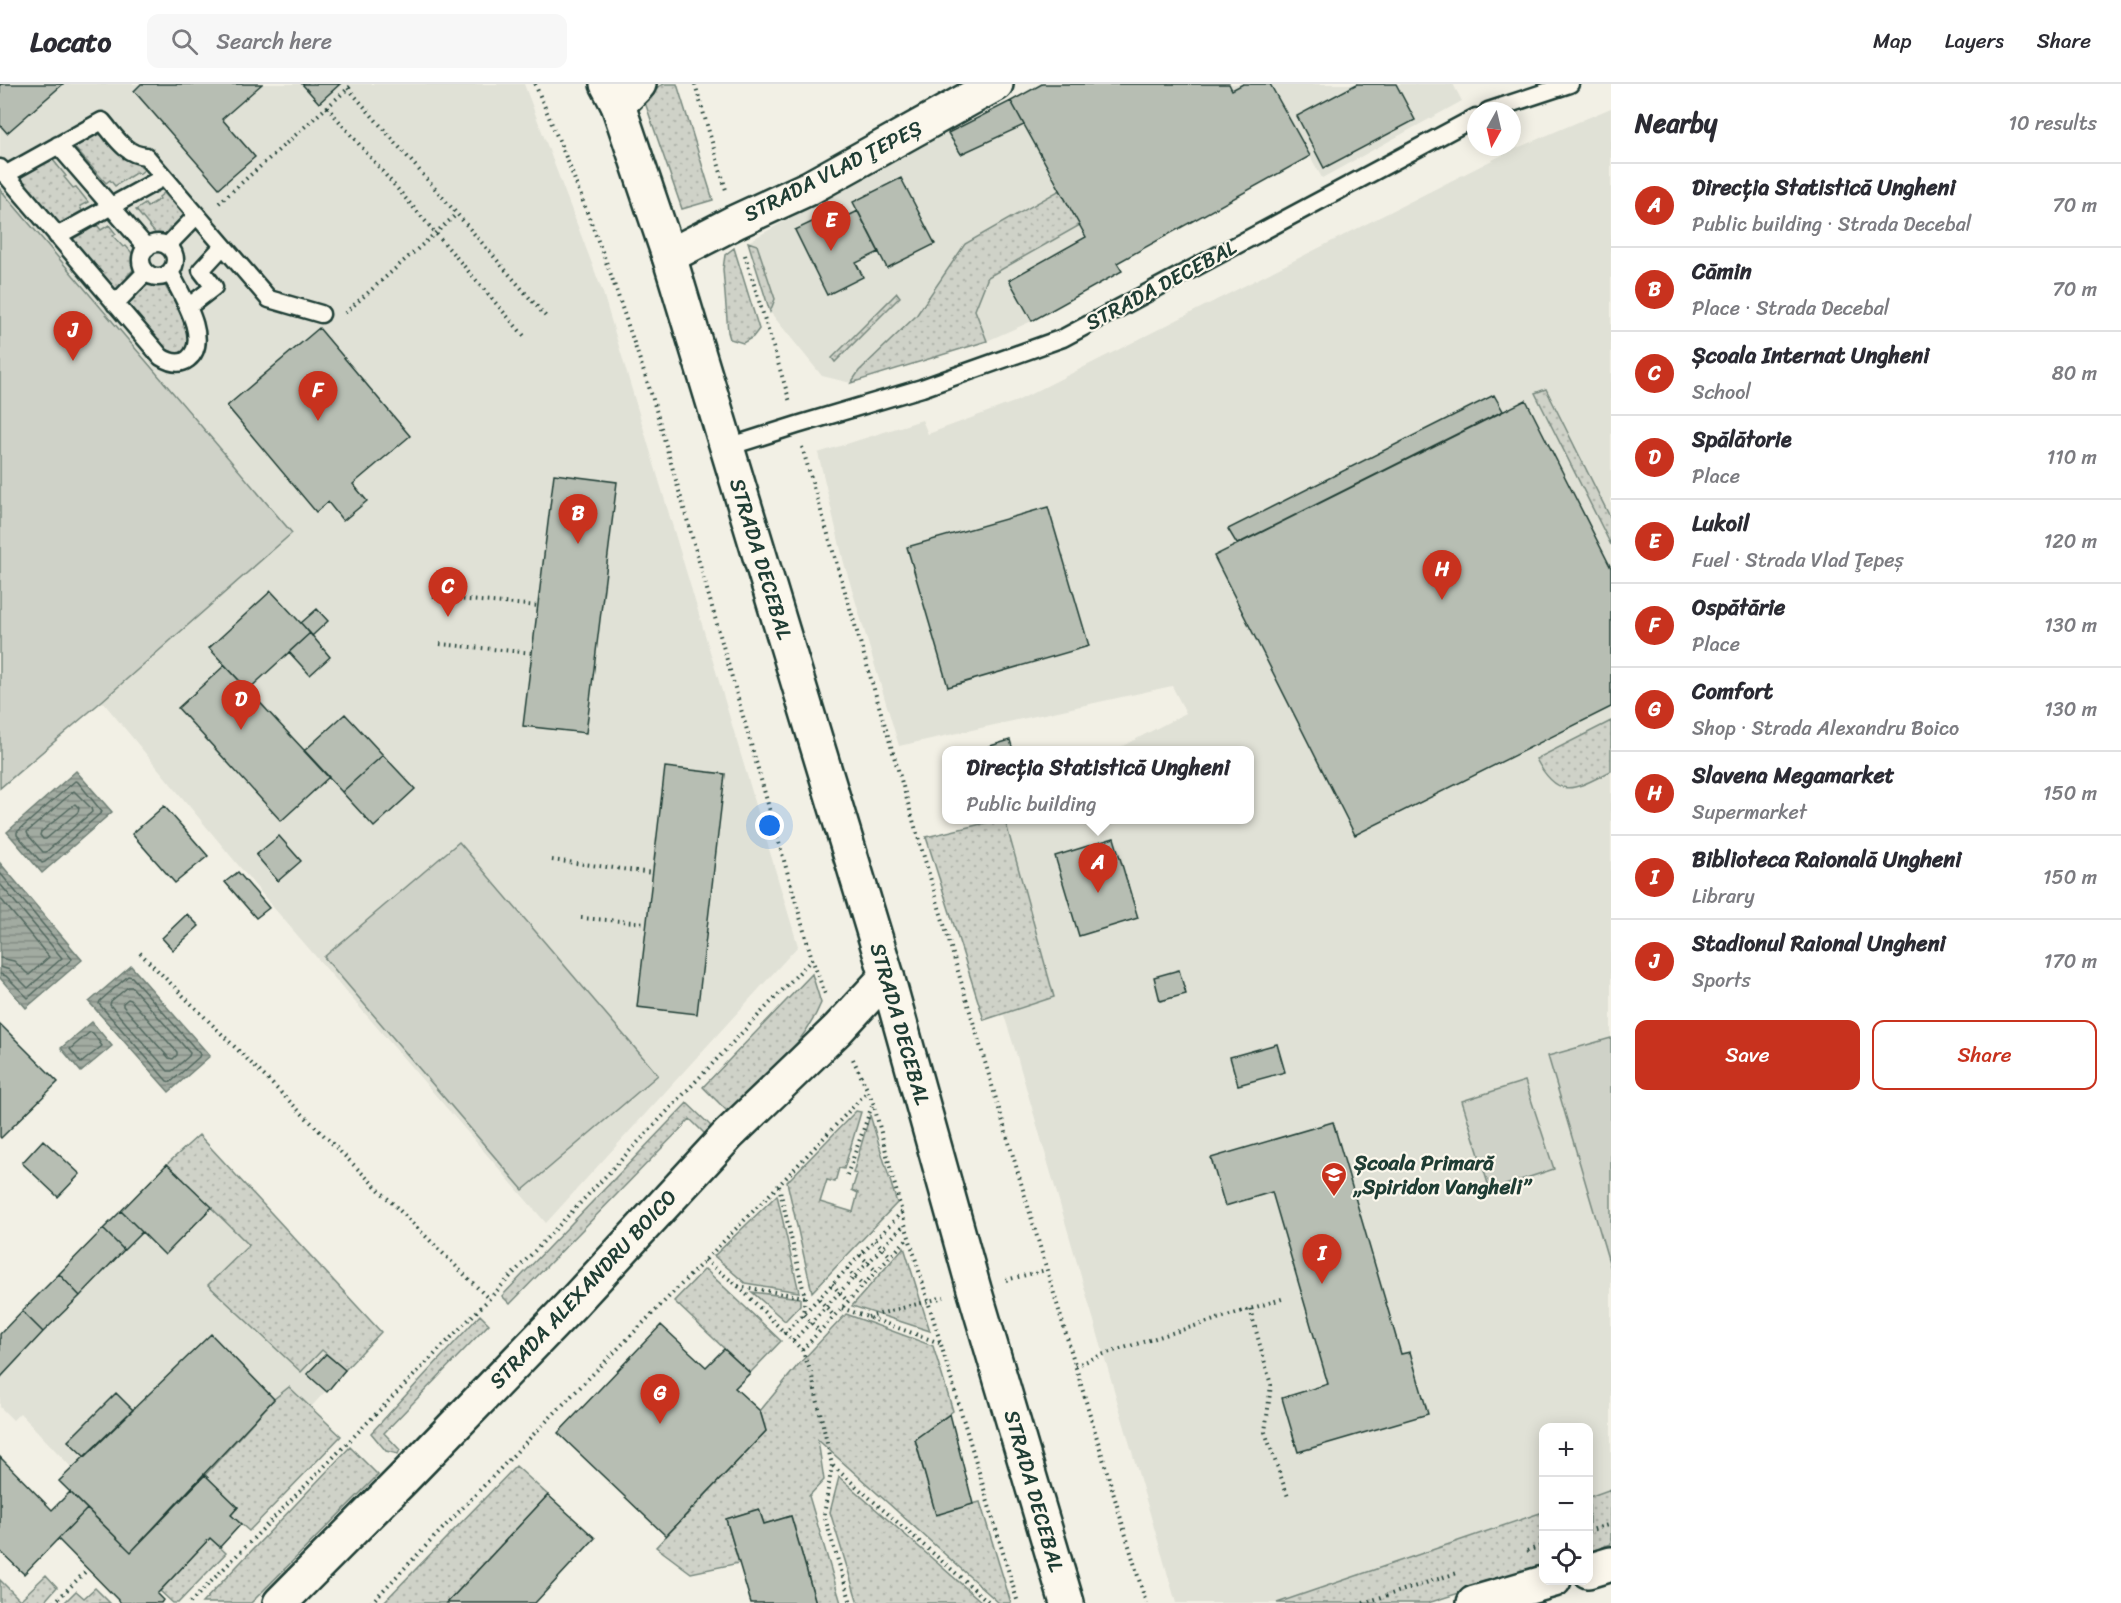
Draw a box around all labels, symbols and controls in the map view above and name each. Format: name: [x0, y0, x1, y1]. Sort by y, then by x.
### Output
search box: [147, 14, 567, 68]
text: Locato: [30, 17, 111, 66]
text: Search here: [216, 22, 332, 61]
text: Map: [1873, 22, 1912, 60]
text: Layers: [1945, 22, 2004, 60]
text: Share: [2037, 22, 2091, 60]
icon: search: [168, 25, 201, 58]
text: Nearby: [1635, 100, 1717, 146]
north arrow: [1467, 102, 1521, 156]
text: 10 results: [2009, 106, 2097, 141]
street label: STRADA VLAD ŢEPEȘ: [740, 115, 926, 227]
text: Direcția Statistică Ungheni: [1692, 168, 1956, 207]
text: A: [1648, 188, 1661, 223]
text: 70 m: [2052, 188, 2097, 223]
pin: E: [812, 202, 850, 251]
text: Public building · Strada Decebal: [1692, 207, 1971, 242]
street label: STRADA DECEBAL: [1078, 229, 1244, 341]
text: Cămin: [1692, 252, 1752, 291]
text: B: [1648, 272, 1661, 307]
text: 70 m: [2052, 272, 2097, 307]
text: Place · Strada Decebal: [1692, 291, 1890, 326]
pin: J: [54, 312, 92, 361]
text: Școala Internat Ungheni: [1692, 336, 1929, 375]
text: C: [1648, 356, 1661, 391]
text: 80 m: [2052, 356, 2097, 391]
pin: F: [298, 372, 338, 421]
text: School: [1692, 375, 1751, 410]
text: Spălătorie: [1692, 420, 1792, 459]
text: D: [1649, 440, 1660, 475]
text: 110 m: [2047, 440, 2097, 475]
text: Place: [1692, 459, 1740, 494]
street label: STRADA DECEBAL: [718, 473, 804, 645]
pin: B: [558, 494, 598, 544]
text: Lukoil: [1692, 504, 1749, 543]
text: E: [1649, 524, 1660, 559]
text: 120 m: [2044, 524, 2097, 559]
text: Fuel · Strada Vlad Ţepeș: [1692, 543, 1904, 578]
pin: H: [1422, 550, 1462, 600]
pin: C: [428, 568, 468, 617]
text: Ospătărie: [1692, 588, 1785, 627]
text: F: [1649, 608, 1660, 643]
text: 130 m: [2044, 608, 2097, 643]
text: Place: [1692, 627, 1740, 662]
text: Comfort: [1692, 672, 1773, 711]
pin: D: [222, 680, 260, 730]
text: G: [1648, 692, 1661, 727]
text: 130 m: [2044, 692, 2097, 727]
text: Shop · Strada Alexandru Boico: [1692, 711, 1959, 746]
popup: [942, 746, 1254, 824]
text: Direcția Statistică Ungheni: [966, 748, 1230, 787]
text: Slavena Megamarket: [1692, 756, 1894, 795]
text: H: [1647, 776, 1662, 811]
text: 150 m: [2043, 776, 2097, 811]
text: Public building: [966, 787, 1096, 822]
text: Supermarket: [1692, 795, 1807, 830]
your location: [755, 811, 784, 840]
text: Biblioteca Raională Ungheni: [1692, 840, 1961, 879]
pin: A: [1078, 844, 1118, 893]
text: I: [1651, 860, 1658, 895]
text: 150 m: [2043, 860, 2097, 895]
text: Library: [1692, 879, 1755, 914]
text: Stadionul Raional Ungheni: [1692, 924, 1946, 963]
street label: STRADA DECEBAL: [859, 938, 941, 1110]
text: J: [1650, 944, 1659, 979]
text: 170 m: [2044, 944, 2097, 979]
text: Sports: [1692, 963, 1751, 998]
button: Save: [1635, 1020, 1860, 1090]
button: Share: [1872, 1020, 2097, 1090]
place label: Școala Primară „Spiridon Vangheli”: [1352, 1144, 1533, 1206]
school or university icon: Școala Primară „Spiridon Vangheli”: [1319, 1160, 1349, 1198]
street label: STRADA ALEXANDRU BOICO: [479, 1180, 687, 1398]
pin: I: [1302, 1234, 1342, 1284]
pin: G: [640, 1374, 680, 1424]
street label: STRADA DECEBAL: [993, 1405, 1075, 1577]
map controls: [1539, 1423, 1593, 1585]
button: +: [1539, 1423, 1593, 1477]
button: −: [1539, 1477, 1593, 1531]
button: locate: [1539, 1531, 1593, 1585]

